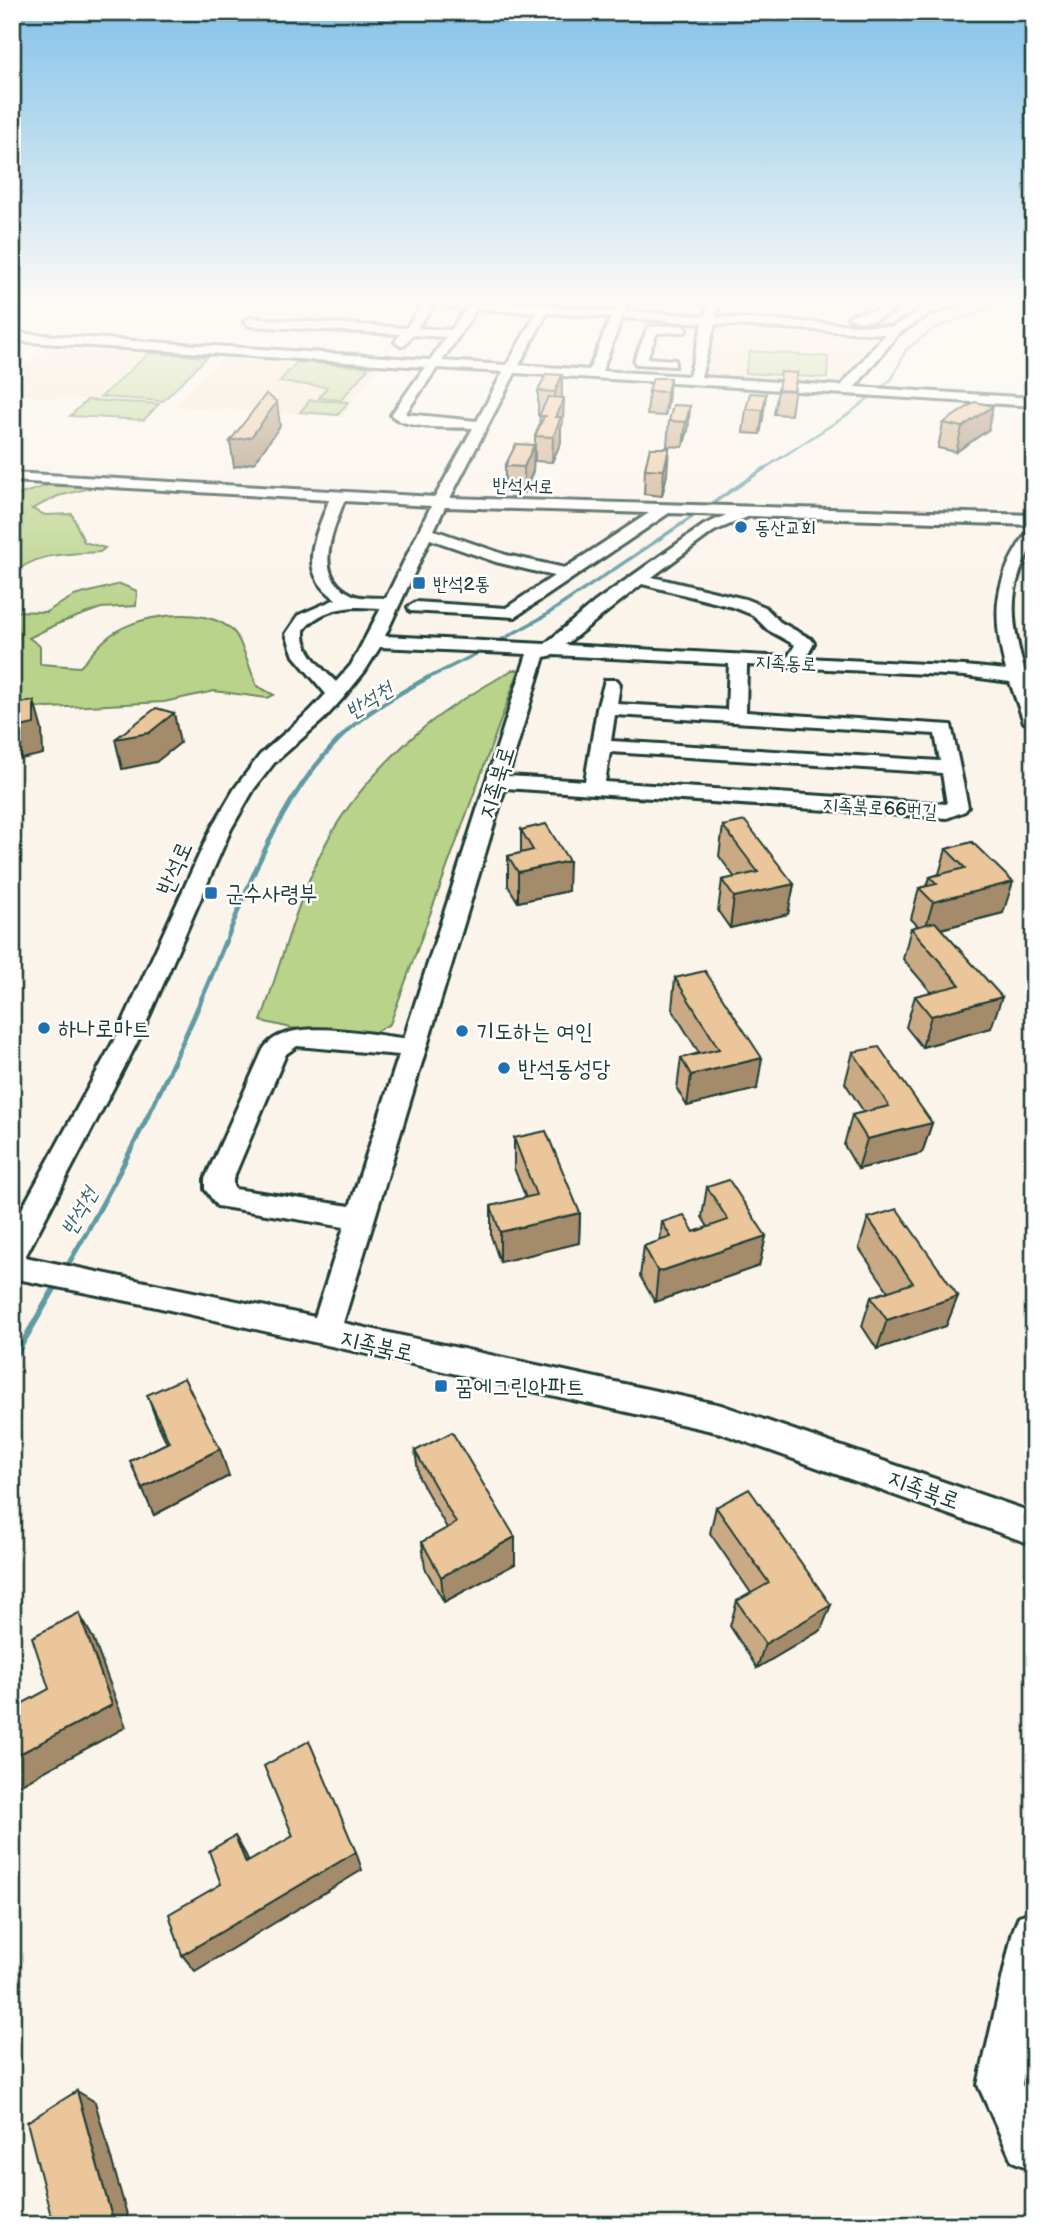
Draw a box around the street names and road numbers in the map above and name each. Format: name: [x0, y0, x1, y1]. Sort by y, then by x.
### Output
street label: 반석서로: [492, 474, 554, 499]
street label: 지족동로: [755, 650, 817, 677]
street label: 지족북로: [473, 743, 521, 822]
street label: 지족북로66번길: [822, 793, 938, 824]
street label: 반석로: [151, 837, 199, 899]
street label: 지족북로: [338, 1324, 416, 1368]
street label: 지족북로: [884, 1464, 963, 1516]

